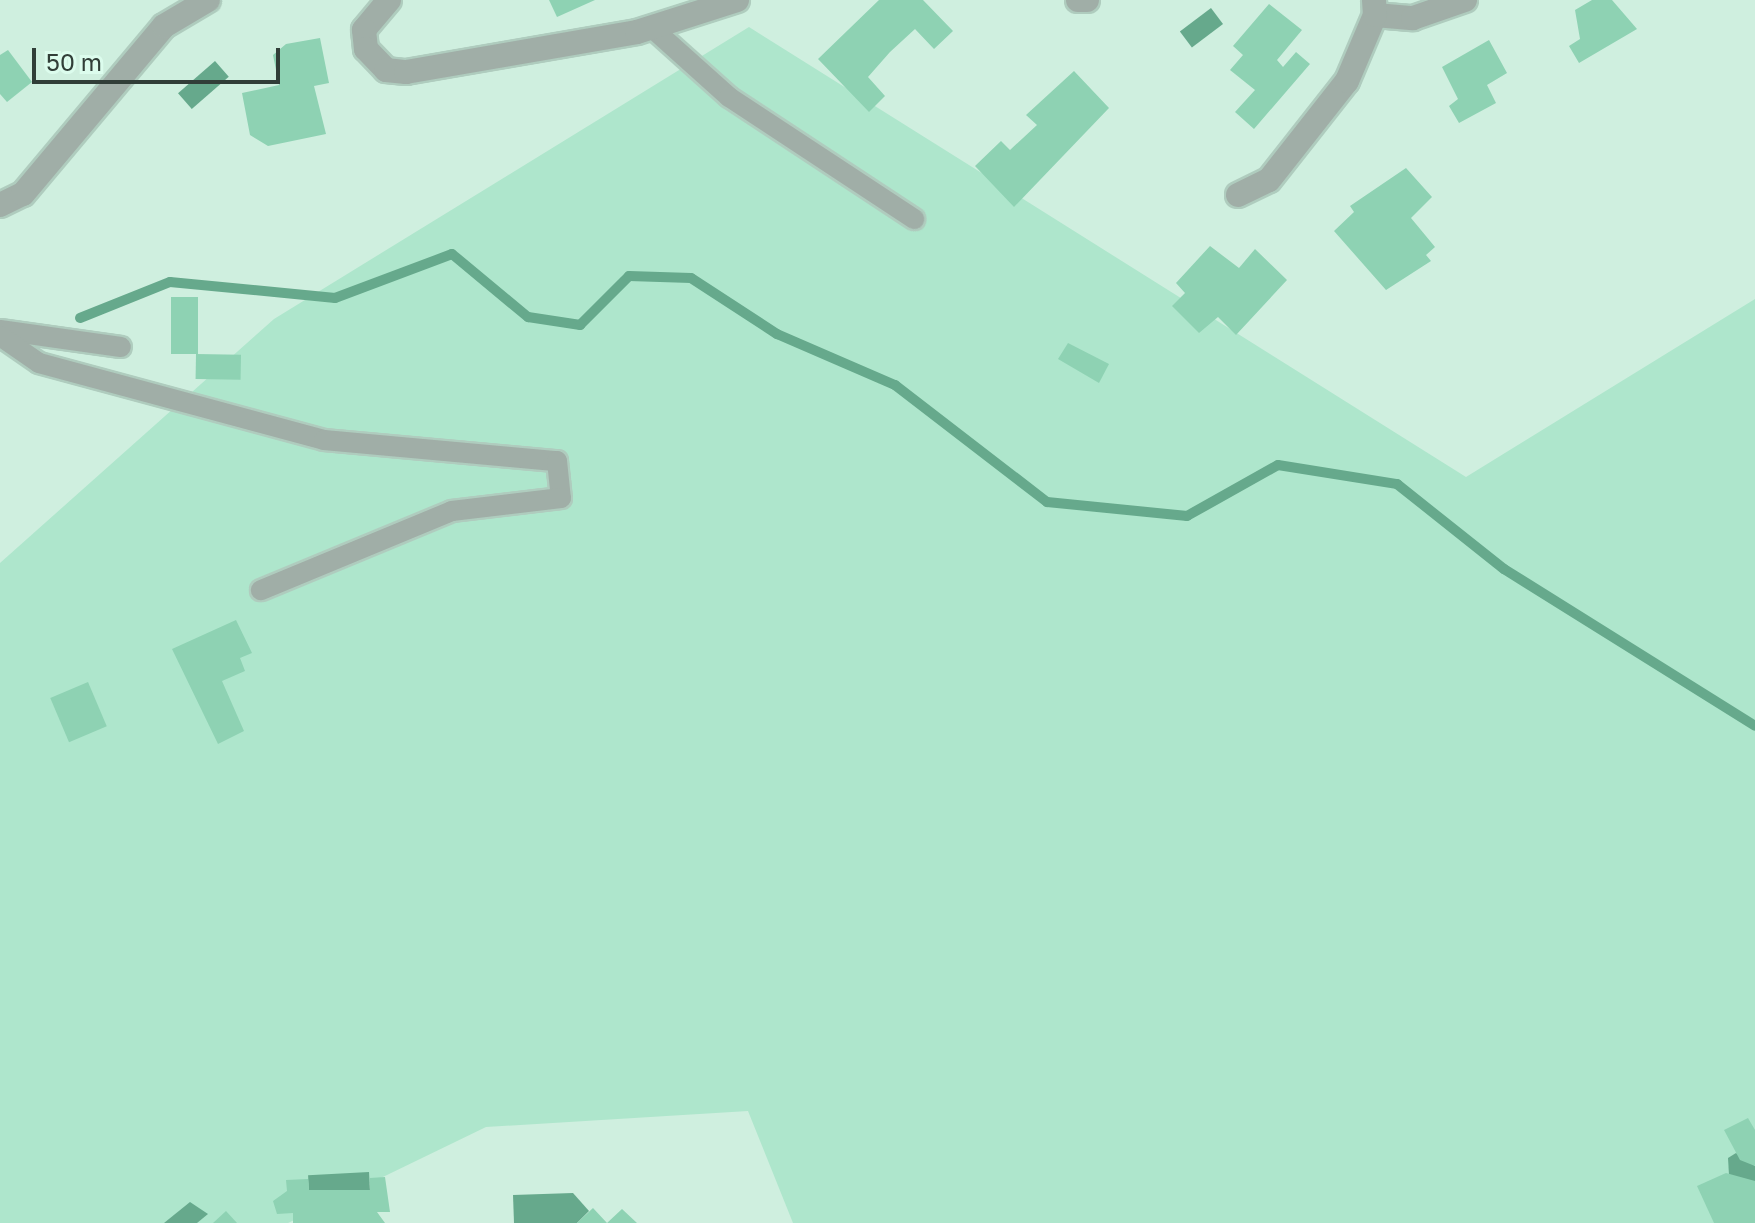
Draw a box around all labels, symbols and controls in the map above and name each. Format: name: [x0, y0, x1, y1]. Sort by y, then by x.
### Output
scale bar: [36, 32, 284, 82]
text: 50 m: [46, 47, 102, 76]

